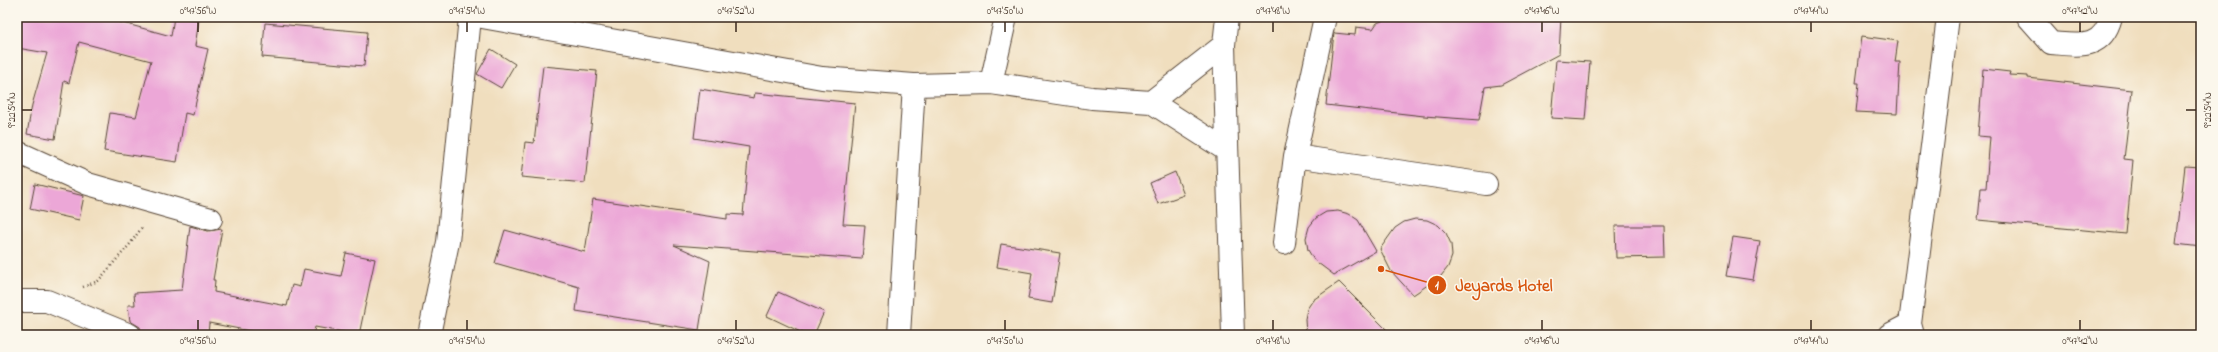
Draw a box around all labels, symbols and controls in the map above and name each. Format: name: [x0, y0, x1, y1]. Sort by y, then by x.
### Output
text: 0°47'56"W: [180, 4, 216, 19]
text: 0°47'54"W: [449, 4, 485, 19]
text: 0°47'52"W: [717, 4, 755, 19]
text: 0°47'50"W: [987, 4, 1023, 19]
text: 0°47'48"W: [1256, 4, 1290, 19]
text: 0°47'46"W: [1525, 4, 1560, 19]
text: 0°47'44"W: [1794, 4, 1829, 19]
text: 0°47'42"W: [2062, 4, 2098, 19]
text: 9°22'54"N: [5, 92, 20, 128]
text: 9°22'54"N: [2201, 92, 2216, 128]
callout: Jeyards Hotel: [1427, 270, 1560, 299]
text: Jeyards Hotel: [1455, 274, 1553, 301]
text: 1: [1435, 277, 1439, 295]
text: 0°47'56"W: [180, 334, 216, 349]
text: 0°47'54"W: [449, 334, 485, 349]
text: 0°47'52"W: [717, 334, 755, 349]
text: 0°47'50"W: [987, 334, 1023, 349]
text: 0°47'48"W: [1256, 334, 1290, 349]
text: 0°47'46"W: [1525, 334, 1560, 349]
text: 0°47'44"W: [1794, 334, 1829, 349]
text: 0°47'42"W: [2062, 334, 2098, 349]

